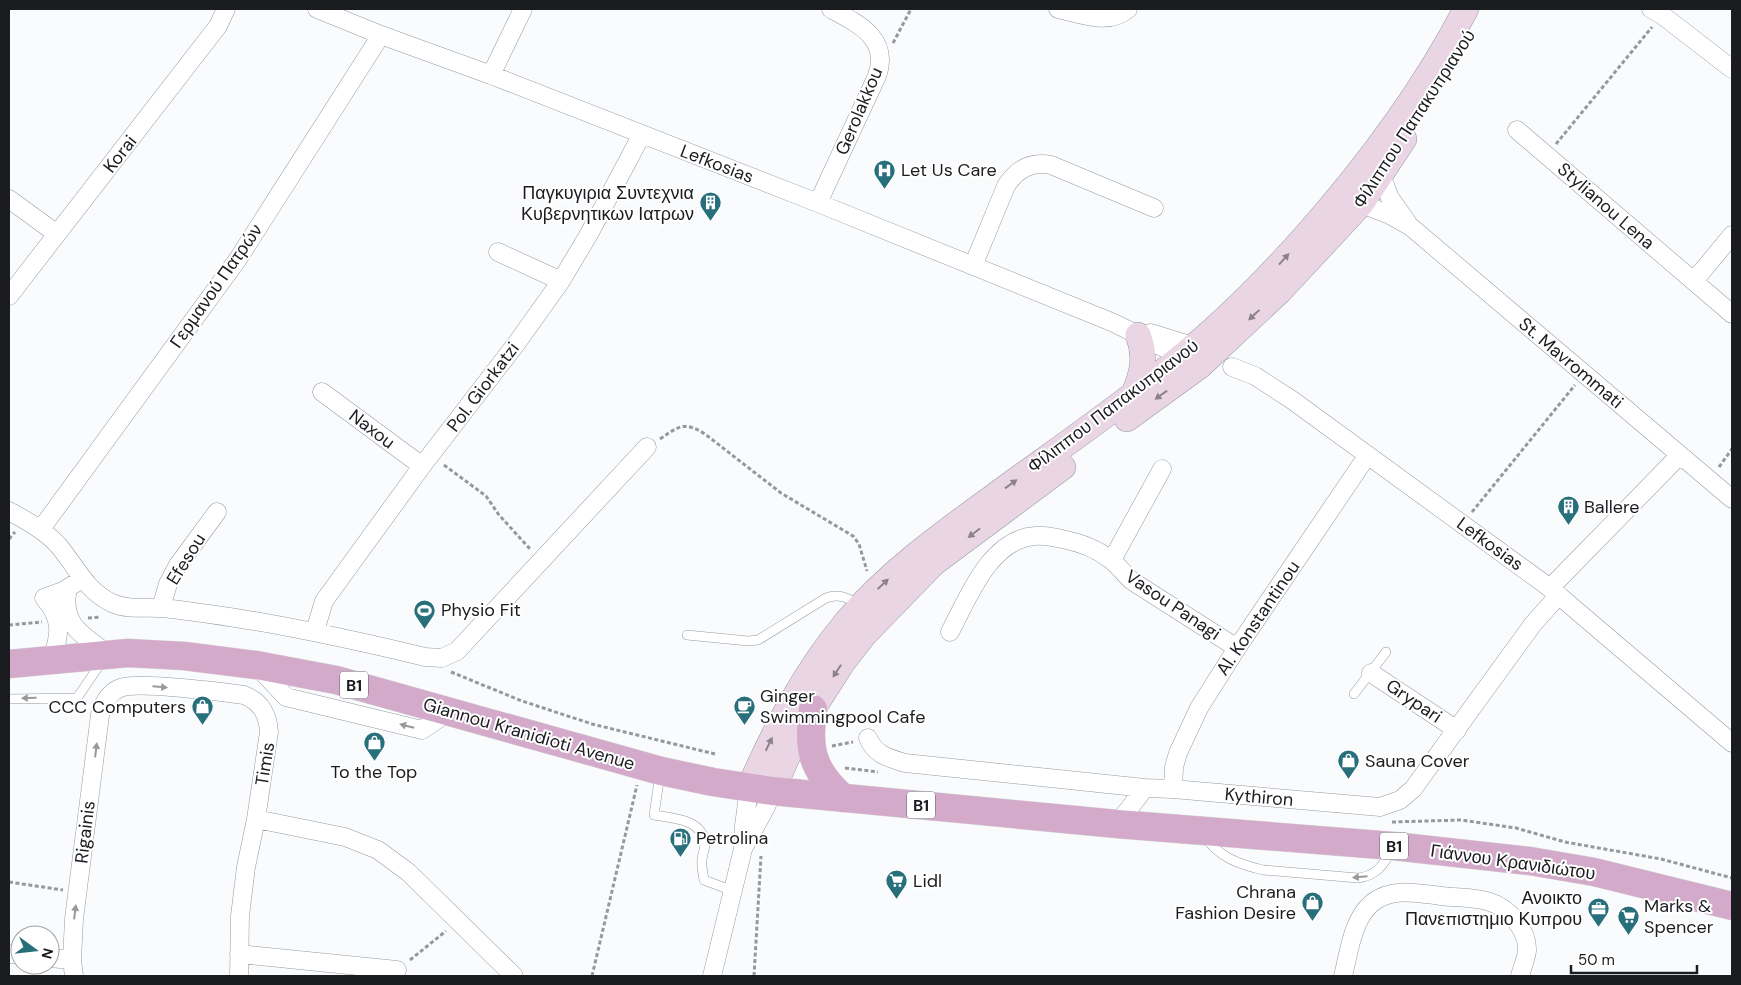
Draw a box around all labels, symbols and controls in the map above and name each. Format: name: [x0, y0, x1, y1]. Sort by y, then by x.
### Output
street label: Φίλιππου Παπακυπριανού: [1347, 25, 1481, 213]
street label: Gerolakkou: [830, 63, 888, 159]
street label: Korai: [98, 130, 142, 178]
street label: Lefkosias: [677, 139, 757, 189]
street label: Stylianou Lena: [1552, 157, 1660, 255]
hospital icon: Let Us Care: [873, 158, 897, 189]
place label: Let Us Care: [901, 158, 997, 182]
place label: Παγκυγιρια Συντεχνια Κυβερνητικων Ιατρων: [521, 181, 694, 226]
building icon: Παγκυγιρια Συντεχνια Κυβερνητικων Ιατρων: [698, 191, 722, 222]
street label: Γερμανού Πατρών: [164, 219, 268, 353]
one-way arrow: [1279, 253, 1290, 266]
one-way arrow: [1249, 309, 1261, 321]
street label: St. Mavrommati: [1514, 312, 1628, 414]
street label: Φίλιππου Παπακυπριανού: [1022, 334, 1204, 478]
street label: Pol. Giorkatzi: [441, 337, 525, 437]
one-way arrow: [1154, 390, 1168, 400]
street label: Naxou: [344, 404, 400, 454]
one-way arrow: [1004, 479, 1018, 489]
building icon: Ballere: [1556, 495, 1580, 526]
place label: Ballere: [1584, 495, 1639, 519]
street label: Lefkosias: [1452, 512, 1528, 576]
one-way arrow: [968, 528, 981, 539]
street label: Efesou: [161, 529, 211, 589]
street label: Al. Konstantinou: [1211, 556, 1305, 680]
street label: Vasou Panagi: [1121, 564, 1225, 646]
one-way arrow: [877, 578, 889, 590]
sports icon: Physio Fit: [413, 598, 437, 629]
place label: Physio Fit: [441, 598, 521, 622]
one-way arrow: [833, 664, 842, 678]
road number: B1: [340, 672, 368, 698]
street label: Grypari: [1381, 674, 1447, 728]
one-way arrow: [152, 683, 168, 691]
place label: Ginger Swimmingpool Cafe: [760, 684, 925, 729]
street label: Giannou Kranidioti Avenue: [420, 692, 638, 776]
one-way arrow: [21, 694, 37, 702]
cafe icon: Ginger Swimmingpool Cafe: [732, 694, 756, 725]
place label: CCC Computers: [49, 695, 186, 719]
shop icon: CCC Computers: [190, 695, 214, 726]
one-way arrow: [399, 722, 414, 730]
shop icon: To the Top: [362, 730, 386, 761]
one-way arrow: [764, 736, 773, 751]
street label: Timis: [250, 740, 280, 788]
one-way arrow: [92, 742, 100, 758]
shop icon: Sauna Cover: [1337, 749, 1361, 780]
place label: Sauna Cover: [1365, 749, 1470, 773]
place label: To the Top: [331, 760, 417, 784]
street label: Kythiron: [1224, 782, 1294, 812]
road number: B1: [907, 792, 935, 818]
street label: Rigainis: [69, 799, 101, 865]
fuel station icon: Petrolina: [668, 826, 692, 857]
place label: Petrolina: [696, 826, 768, 850]
road number: B1: [1380, 832, 1408, 859]
street label: Γιάννου Κρανιδιώτου: [1429, 839, 1597, 885]
supermarket icon: Lidl: [885, 869, 909, 900]
place label: Lidl: [913, 869, 942, 893]
one-way arrow: [1351, 873, 1367, 881]
place label: Chrana Fashion Desire: [1175, 880, 1296, 925]
place label: Ανοικτο Πανεπιστημιο Κυπρου: [1405, 886, 1582, 931]
shop icon: Chrana Fashion Desire: [1300, 890, 1324, 921]
place label: Marks & Spencer: [1644, 894, 1714, 939]
office icon: Ανοικτο Πανεπιστημιο Κυπρου: [1586, 896, 1610, 927]
one-way arrow: [71, 903, 79, 919]
supermarket icon: Marks & Spencer: [1616, 904, 1640, 935]
north arrow: [10, 925, 60, 975]
scale bar: [1571, 942, 1697, 974]
text: N: [38, 946, 58, 961]
text: 50 m: [1578, 950, 1615, 970]

